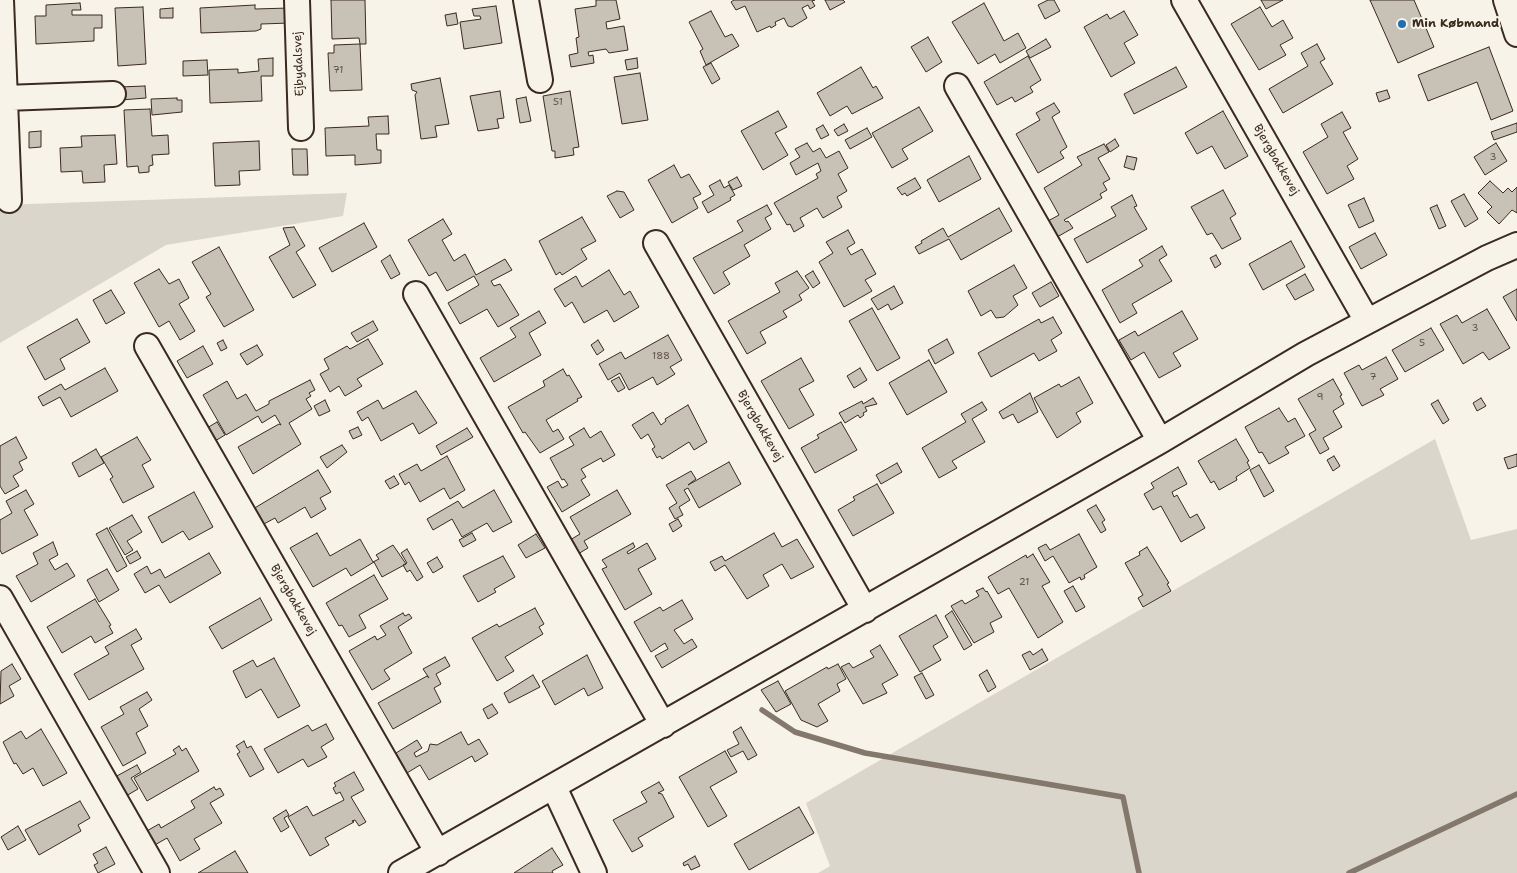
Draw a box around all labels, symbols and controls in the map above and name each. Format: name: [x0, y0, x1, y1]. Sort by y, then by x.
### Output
place label: Min Købmand: [1412, 17, 1499, 31]
marker: Min Købmand: [1396, 18, 1408, 30]
street label: Ejbydalsvej: [291, 31, 307, 97]
house number: 71: [333, 64, 343, 76]
house number: 51: [553, 96, 563, 108]
street label: Bjergbakkevej: [1250, 122, 1302, 198]
house number: 3: [1490, 151, 1496, 163]
house number: 3: [1472, 322, 1478, 334]
house number: 5: [1419, 337, 1425, 349]
house number: 188: [652, 350, 670, 362]
house number: 7: [1370, 371, 1376, 383]
street label: Bjergbakkevej: [734, 388, 786, 464]
house number: 9: [1317, 391, 1323, 403]
street label: Bjergbakkevej: [267, 562, 319, 638]
house number: 21: [1019, 576, 1029, 588]

